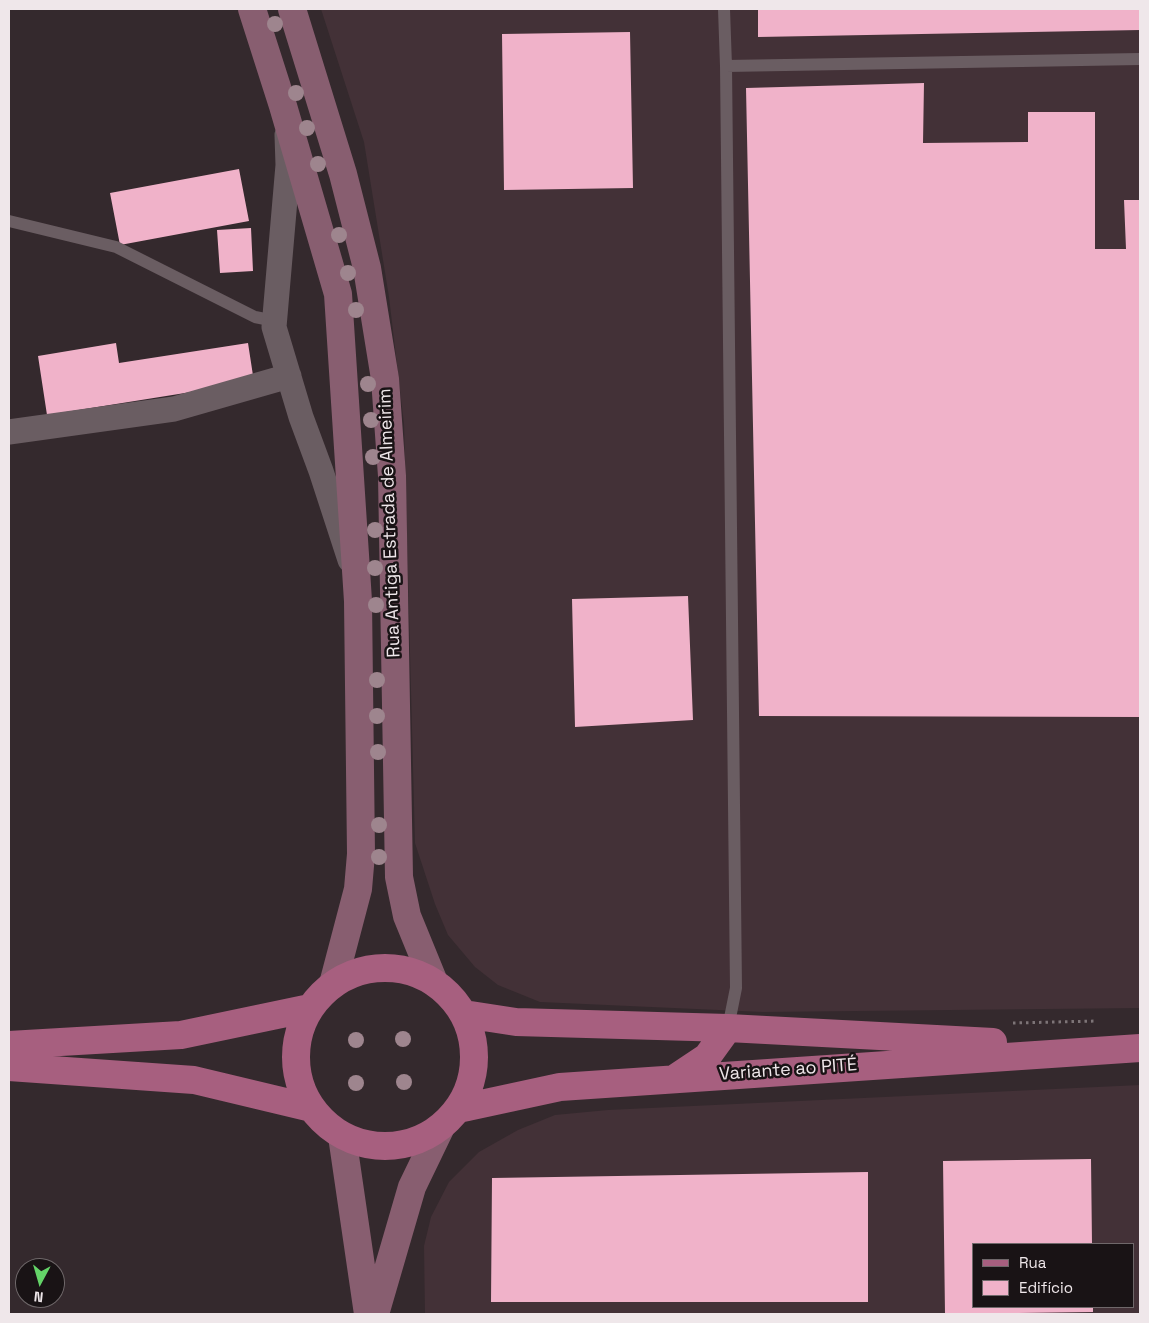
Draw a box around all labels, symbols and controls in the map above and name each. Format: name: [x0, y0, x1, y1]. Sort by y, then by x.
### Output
street label: Rua Antiga Estrada de Almeirim: [375, 388, 405, 658]
street label: Variante ao PITÉ: [718, 1054, 858, 1086]
legend: [972, 1243, 1134, 1308]
text: Rua: [1019, 1253, 1046, 1272]
north arrow: [15, 1258, 65, 1308]
text: Edifício: [1019, 1278, 1073, 1297]
text: N: [33, 1287, 44, 1306]

